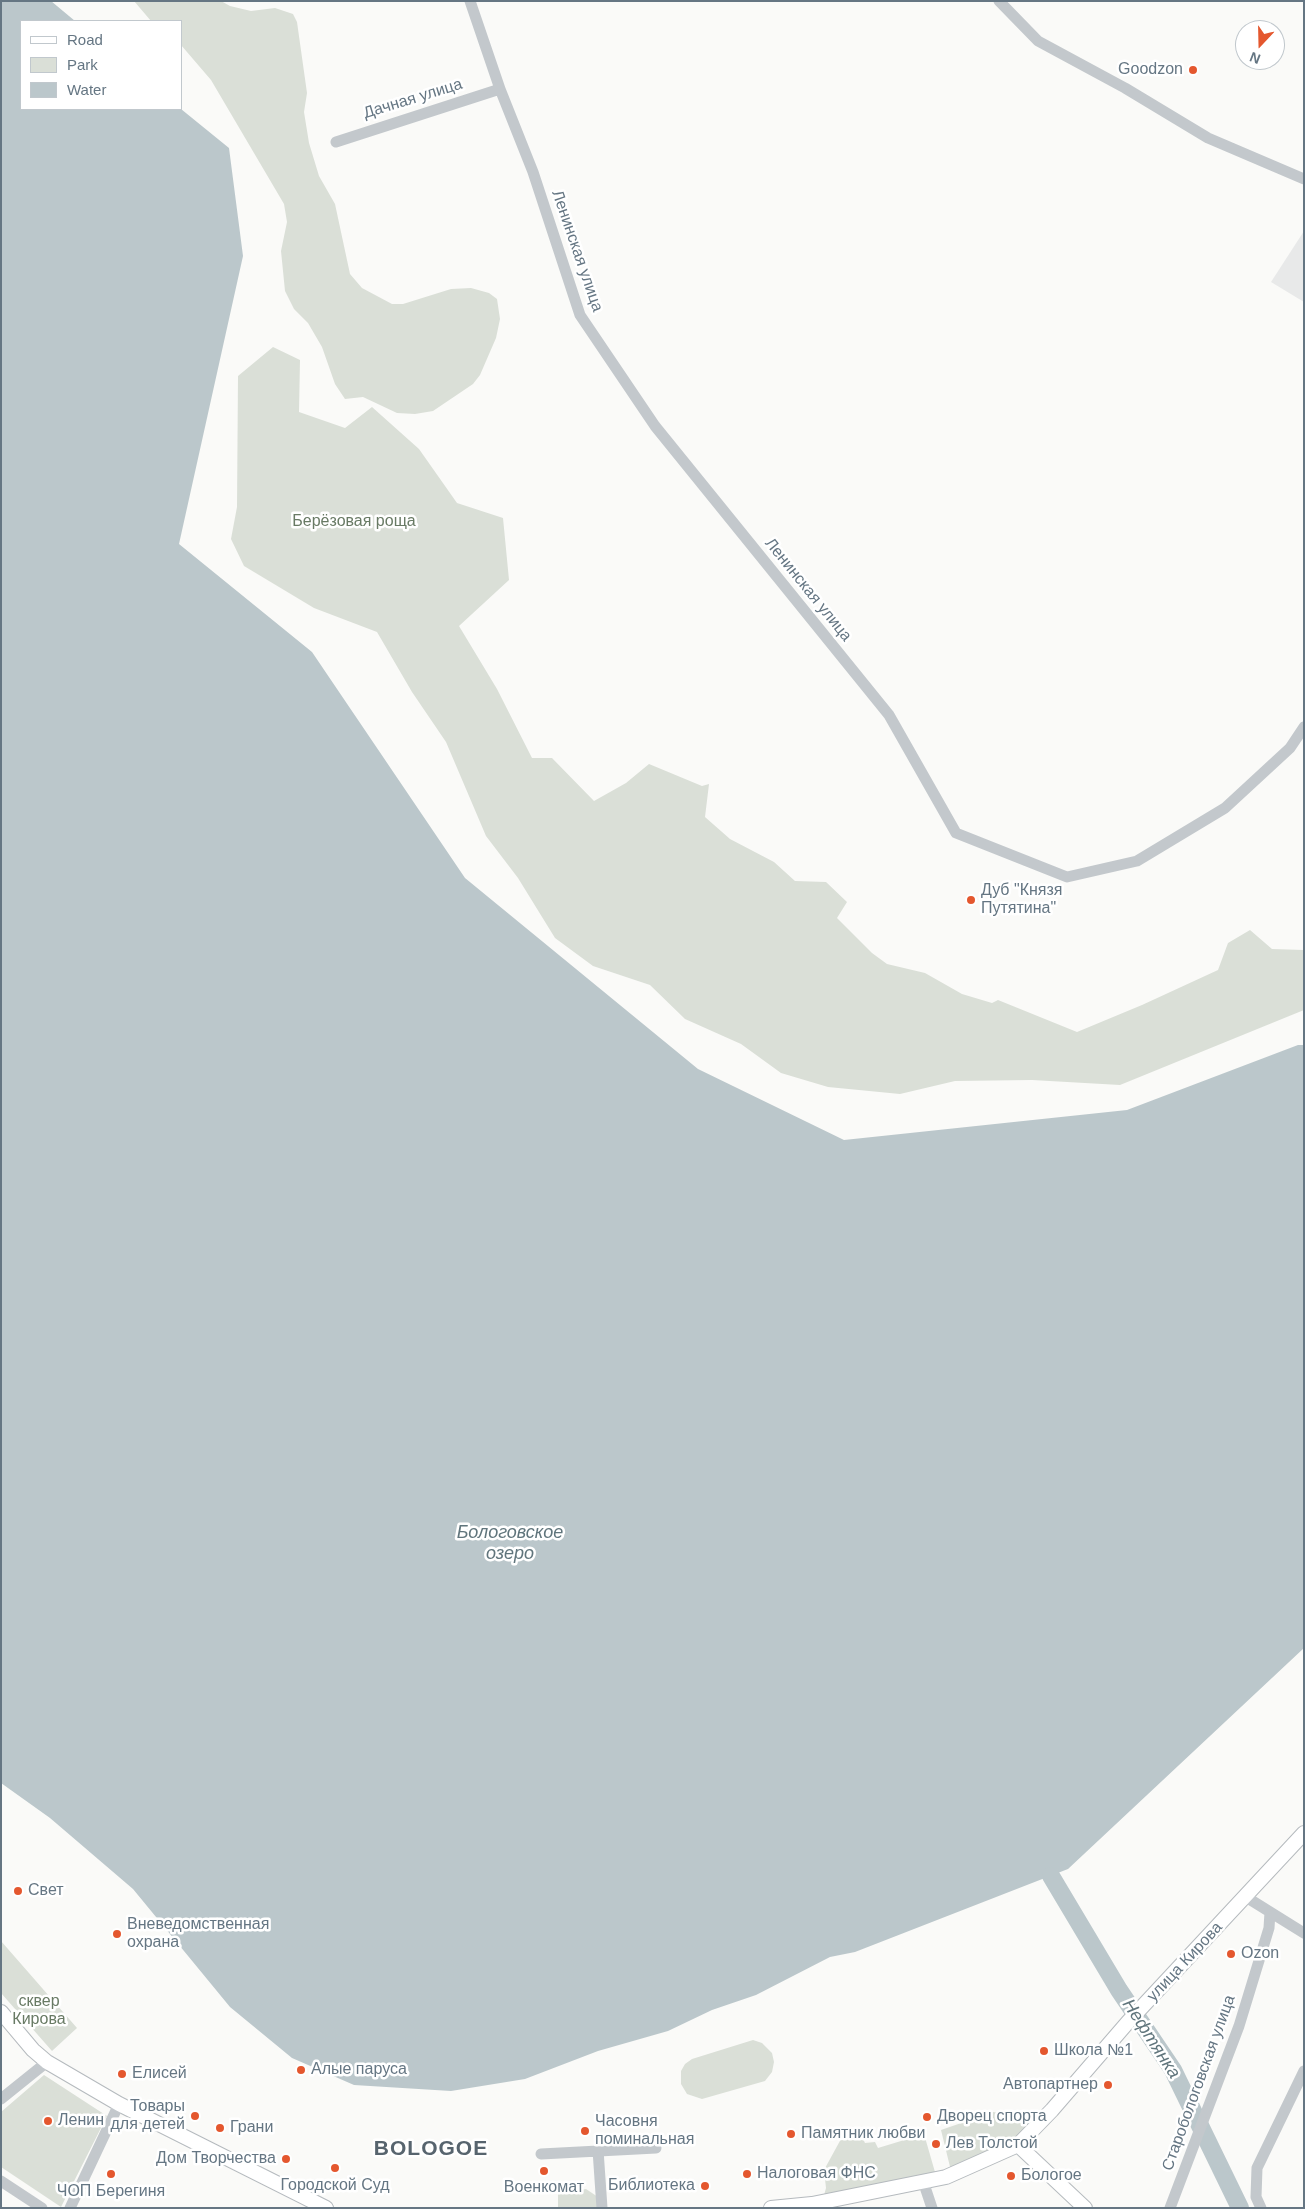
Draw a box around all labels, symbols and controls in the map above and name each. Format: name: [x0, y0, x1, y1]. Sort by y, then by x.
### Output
legend: [20, 20, 182, 110]
north arrow: [1235, 20, 1285, 70]
text: Road: [67, 31, 103, 48]
text: N: [1247, 49, 1263, 67]
text: Park: [67, 56, 98, 73]
place label: Goodzon: [1118, 60, 1183, 80]
marker: Goodzon: [1187, 64, 1199, 76]
street label: Дачная улица: [361, 75, 465, 123]
text: Water: [67, 81, 106, 98]
street label: Ленинская улица: [547, 188, 607, 314]
park label: Берёзовая роща: [292, 512, 416, 532]
street label: Ленинская улица: [760, 534, 856, 646]
place label: Дуб "Князя Путятина": [981, 881, 1062, 919]
marker: Дуб "Князя Путятина": [965, 894, 977, 906]
water label: Бологовское озеро: [457, 1522, 563, 1565]
place label: Свет: [28, 1881, 64, 1901]
marker: Свет: [12, 1885, 24, 1897]
place label: Вневедомственная охрана: [127, 1915, 269, 1953]
street label: улица Кирова: [1143, 1918, 1227, 2006]
marker: Вневедомственная охрана: [111, 1928, 123, 1940]
place label: Ozon: [1241, 1944, 1279, 1964]
marker: Ozon: [1225, 1948, 1237, 1960]
park label: сквер Кирова: [12, 1992, 66, 2030]
street label: Старобологовская улица: [1158, 1993, 1240, 2173]
water label: Нефтянка: [1117, 1995, 1185, 2083]
place label: Школа №1: [1054, 2041, 1133, 2061]
marker: Школа №1: [1038, 2045, 1050, 2057]
place label: Алые паруса: [311, 2060, 407, 2080]
place label: Елисей: [132, 2064, 187, 2084]
marker: Алые паруса: [295, 2064, 307, 2076]
marker: Елисей: [116, 2068, 128, 2080]
place label: Автопартнер: [1003, 2075, 1098, 2095]
marker: Автопартнер: [1102, 2079, 1114, 2091]
place label: Товары для детей: [111, 2097, 185, 2135]
place label: Дворец спорта: [937, 2107, 1047, 2127]
marker: Товары для детей: [189, 2110, 201, 2122]
place label: Ленин: [58, 2111, 104, 2131]
marker: Дворец спорта: [921, 2111, 933, 2123]
place label: Часовня поминальная: [595, 2112, 694, 2150]
marker: Ленин: [42, 2115, 54, 2127]
place label: Грани: [230, 2118, 273, 2138]
marker: Грани: [214, 2122, 226, 2134]
place label: Памятник любви: [801, 2124, 926, 2144]
marker: Часовня поминальная: [579, 2125, 591, 2137]
marker: Памятник любви: [785, 2128, 797, 2140]
place label: Лев Толстой: [946, 2134, 1038, 2154]
district label: BOLOGOE: [373, 2136, 489, 2162]
marker: Лев Толстой: [930, 2138, 942, 2150]
place label: Дом Творчества: [156, 2149, 276, 2169]
marker: Дом Творчества: [280, 2153, 292, 2165]
marker: Городской Суд: [329, 2162, 341, 2174]
place label: Налоговая ФНС: [757, 2164, 876, 2184]
marker: Военкомат: [538, 2165, 550, 2177]
place label: Бологое: [1021, 2166, 1082, 2186]
marker: ЧОП Берегиня: [105, 2168, 117, 2180]
marker: Налоговая ФНС: [741, 2168, 753, 2180]
marker: Бологое: [1005, 2170, 1017, 2182]
place label: Городской Суд: [280, 2176, 390, 2196]
place label: Библиотека: [608, 2176, 695, 2196]
place label: Военкомат: [504, 2178, 584, 2198]
marker: Библиотека: [699, 2180, 711, 2192]
place label: ЧОП Берегиня: [57, 2182, 165, 2202]

